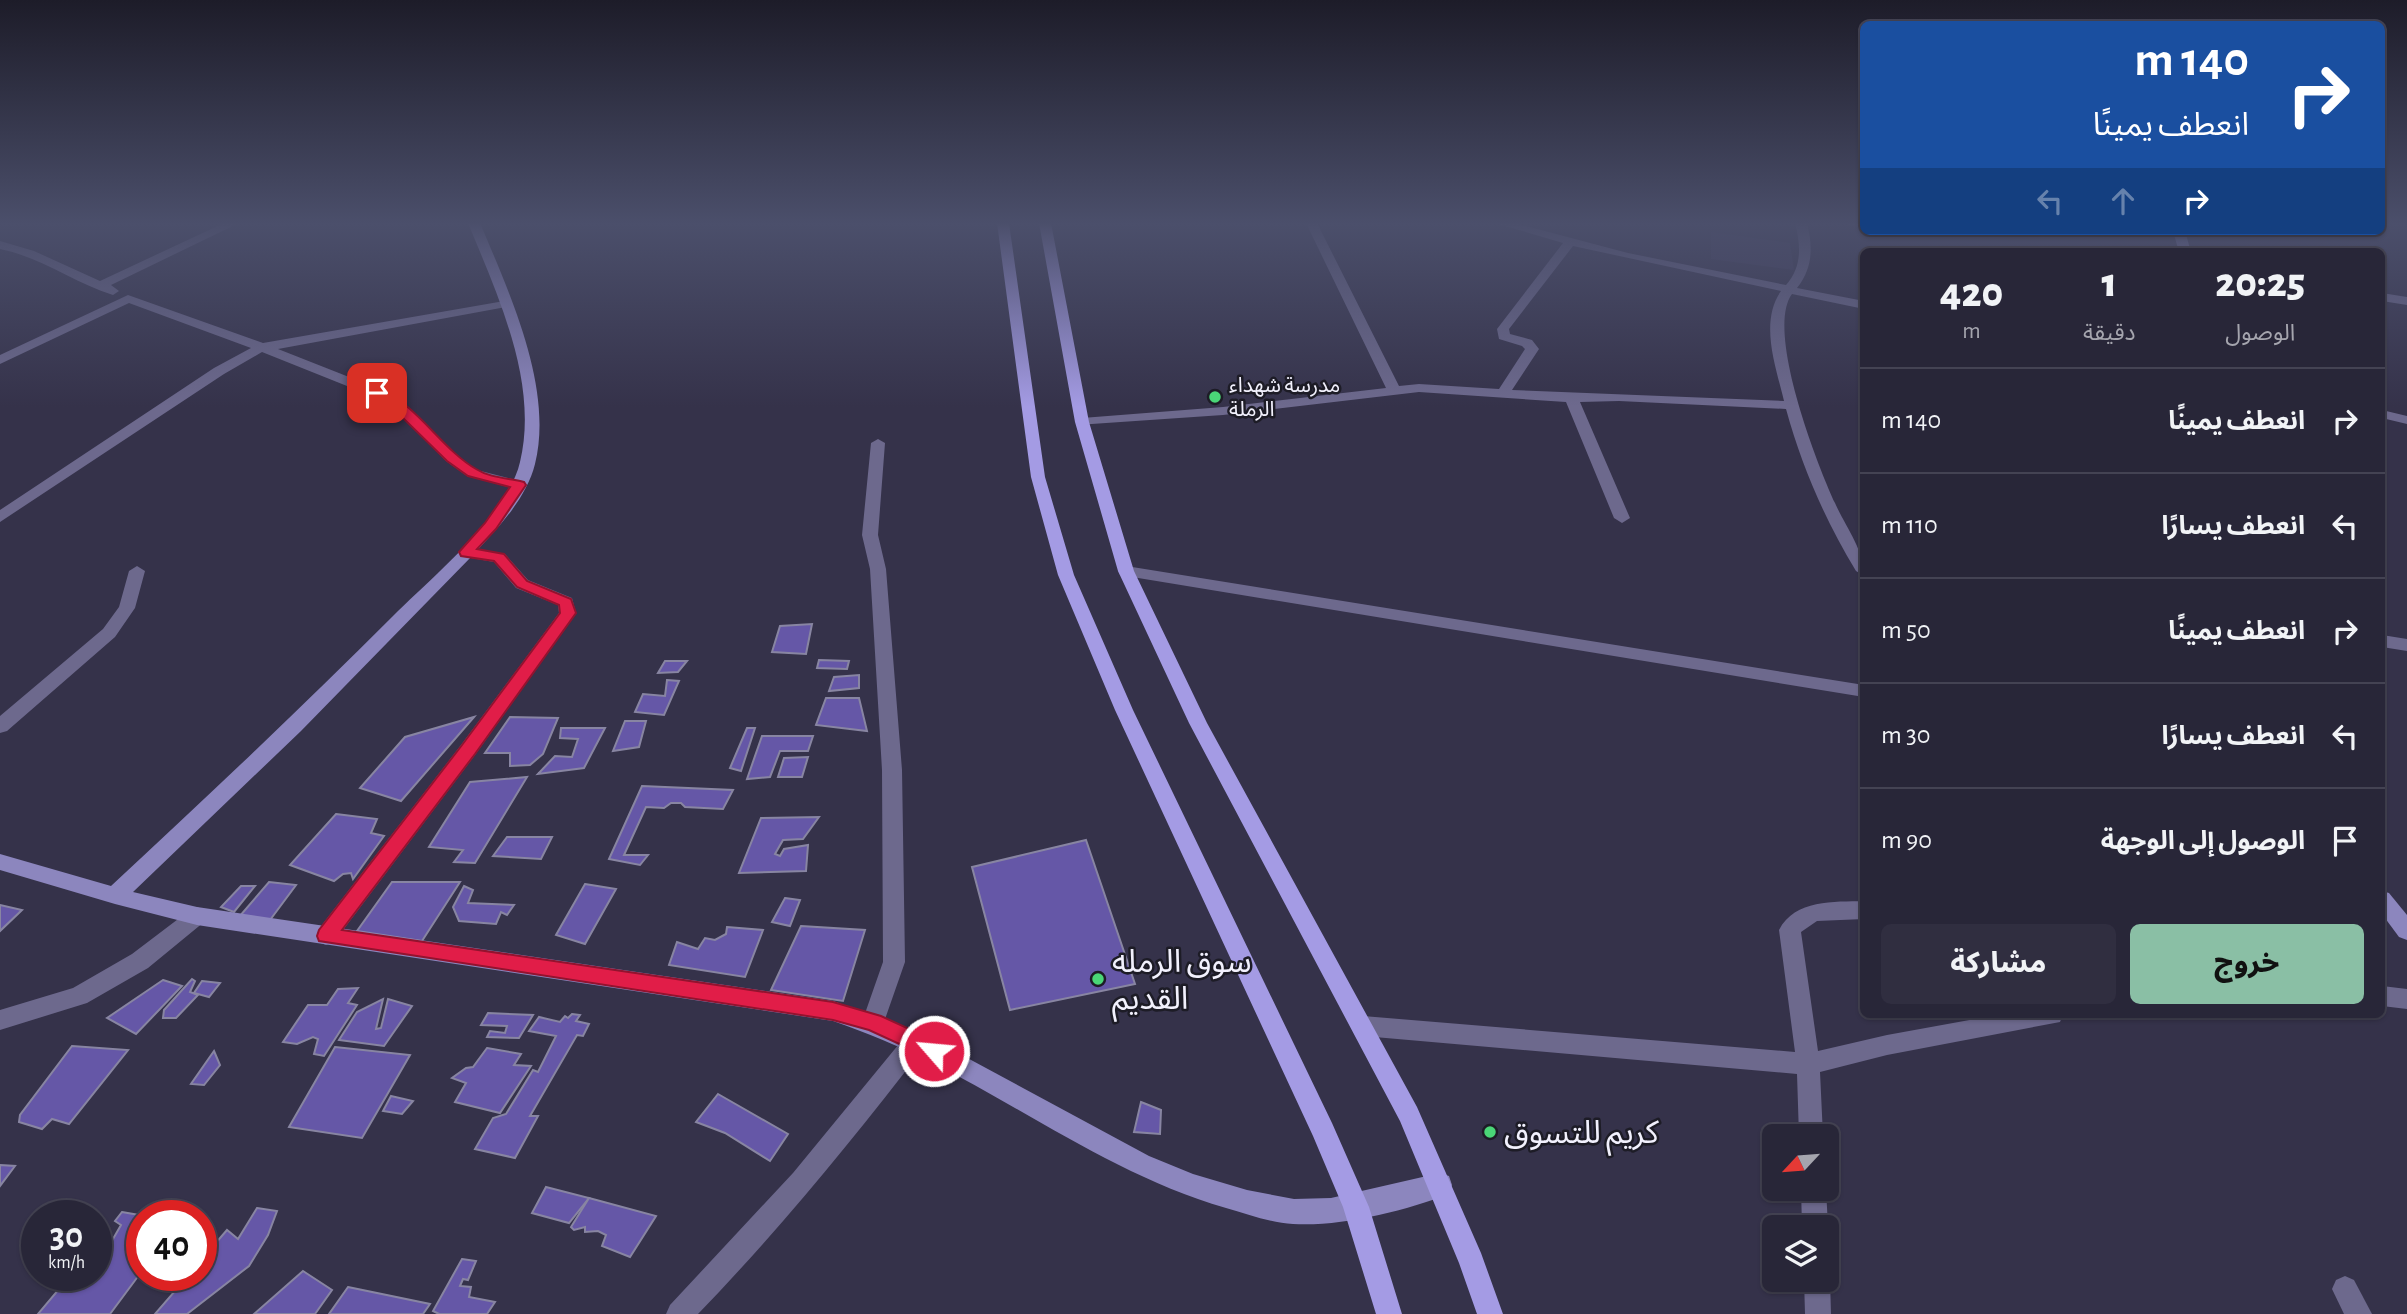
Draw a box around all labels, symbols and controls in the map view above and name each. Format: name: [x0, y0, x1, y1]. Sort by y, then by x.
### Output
text: 140 m: [2134, 36, 2249, 85]
icon: right: [2273, 49, 2364, 140]
text: انعطف يمينًا: [2093, 109, 2249, 141]
icon: left: [2031, 182, 2069, 220]
icon: ahead: [2104, 182, 2142, 220]
icon: right: [2177, 182, 2215, 220]
text: 1: [2102, 262, 2117, 304]
text: 20:25: [2215, 262, 2305, 304]
text: 420: [1940, 272, 2003, 314]
text: m: [1962, 320, 1981, 343]
text: دقيقة: [2083, 322, 2135, 345]
text: الوصول: [2225, 322, 2295, 345]
pin: [347, 363, 407, 423]
icon: arrive: [358, 374, 396, 412]
place label: مدرسة شهداء الرملة: [1229, 375, 1340, 421]
marker: مدرسة شهداء الرملة: [1207, 389, 1223, 405]
icon: right: [2326, 402, 2364, 440]
text: 140 m: [1881, 407, 1941, 433]
text: انعطف يمينًا: [2168, 408, 2305, 434]
icon: left: [2326, 507, 2364, 545]
text: 110 m: [1881, 512, 1938, 538]
text: انعطف يسارًا: [2161, 513, 2305, 539]
icon: right: [2326, 612, 2364, 650]
text: 50 m: [1881, 617, 1931, 643]
text: انعطف يمينًا: [2168, 618, 2305, 644]
icon: left: [2326, 717, 2364, 755]
text: 30 m: [1881, 722, 1931, 748]
text: انعطف يسارًا: [2161, 723, 2305, 749]
icon: arrive: [2326, 822, 2364, 860]
text: 90 m: [1881, 827, 1932, 853]
text: الوصول إلى الوجهة: [2101, 828, 2305, 854]
button: مشاركة: [1881, 924, 2116, 1004]
button: خروج: [2130, 924, 2364, 1004]
place label: سوق الرمله القديم: [1112, 946, 1252, 1022]
marker: سوق الرمله القديم: [1090, 971, 1106, 987]
position arrow: [897, 1014, 971, 1088]
place label: كريم للتسوق: [1504, 1117, 1659, 1156]
marker: كريم للتسوق: [1482, 1124, 1498, 1140]
north arrow: [1762, 1124, 1839, 1200]
map controls: [1762, 1124, 1839, 1292]
speed limit sign: 40: [126, 1200, 217, 1291]
button: layers: [1762, 1215, 1839, 1292]
text: 30: [50, 1219, 83, 1254]
text: km/h: [48, 1254, 85, 1272]

